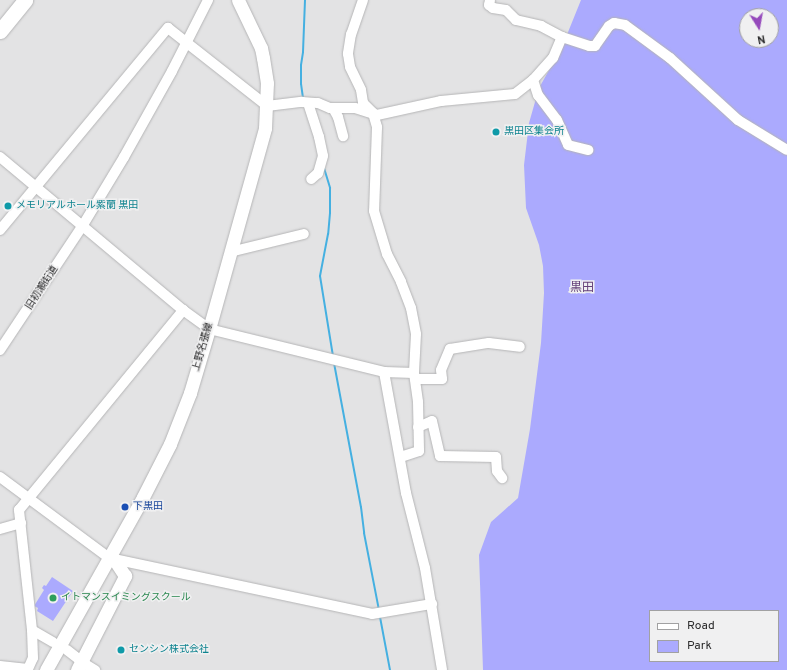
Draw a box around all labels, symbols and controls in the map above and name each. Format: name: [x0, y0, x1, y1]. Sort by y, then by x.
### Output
north arrow: [739, 8, 779, 48]
text: N: [756, 31, 766, 46]
place label: 黒田区集会所: [504, 126, 564, 138]
marker: 黒田区集会所: [491, 127, 501, 137]
place label: メモリアルホール紫蘭 黒田: [16, 200, 138, 212]
marker: メモリアルホール紫蘭 黒田: [3, 201, 13, 211]
street label: 旧初瀬街道: [23, 264, 61, 312]
district label: 黒田: [570, 282, 594, 296]
street label: 上野名張線: [190, 321, 216, 373]
place label: 下黒田: [133, 501, 163, 513]
marker: 下黒田: [120, 502, 130, 512]
place label: イトマンスイミングスクール: [61, 592, 191, 604]
marker: イトマンスイミングスクール: [48, 593, 58, 603]
legend: [649, 610, 779, 662]
text: Road: [687, 618, 715, 634]
text: Park: [687, 638, 712, 654]
place label: センシン株式会社: [129, 644, 209, 656]
marker: センシン株式会社: [116, 645, 126, 655]

